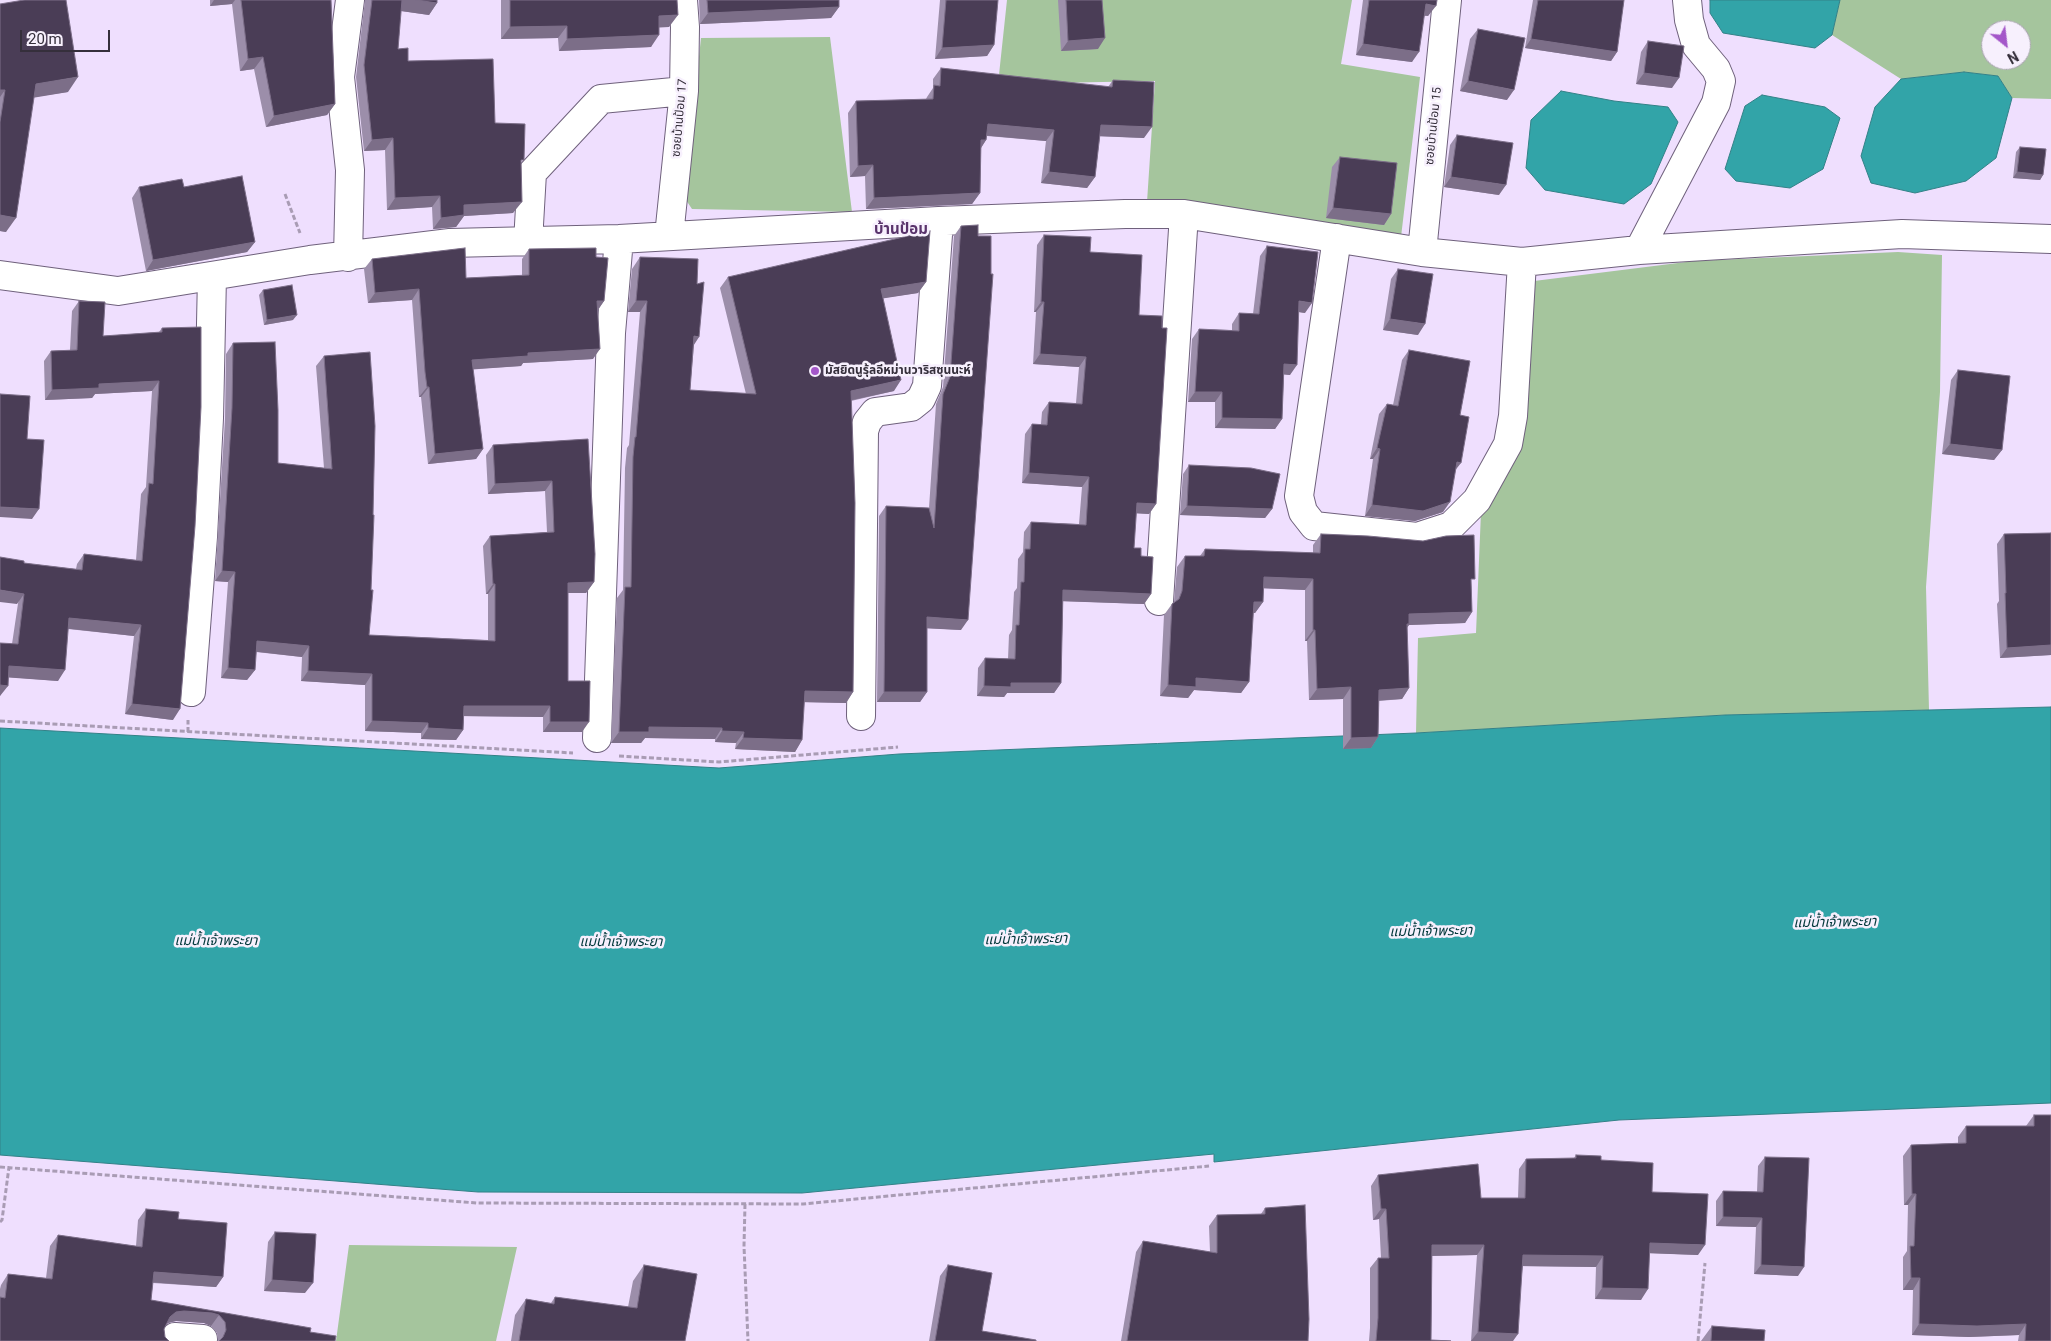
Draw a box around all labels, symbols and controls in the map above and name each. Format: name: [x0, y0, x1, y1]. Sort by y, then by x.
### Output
scale bar: [22, 20, 112, 52]
north arrow: [1981, 20, 2031, 70]
text: 20 m: [28, 30, 62, 48]
text: N: [2005, 48, 2021, 67]
street label: ซอยบ้านป้อม 17: [669, 78, 691, 158]
street label: ซอยบ้านป้อม 15: [1423, 86, 1445, 166]
district label: บ้านป้อม: [874, 221, 928, 239]
place label: มัสยิดนูรุ้ลอีหม่านวาริสซุนนะห์: [825, 364, 971, 378]
marker: มัสยิดนูรุ้ลอีหม่านวาริสซุนนะห์: [809, 365, 821, 377]
water label: แม่น้ำเจ้าพระยา: [1793, 914, 1877, 932]
water label: แม่น้ำเจ้าพระยา: [1389, 923, 1473, 941]
water label: แม่น้ำเจ้าพระยา: [984, 931, 1068, 949]
water label: แม่น้ำเจ้าพระยา: [175, 933, 257, 949]
water label: แม่น้ำเจ้าพระยา: [580, 934, 662, 950]

